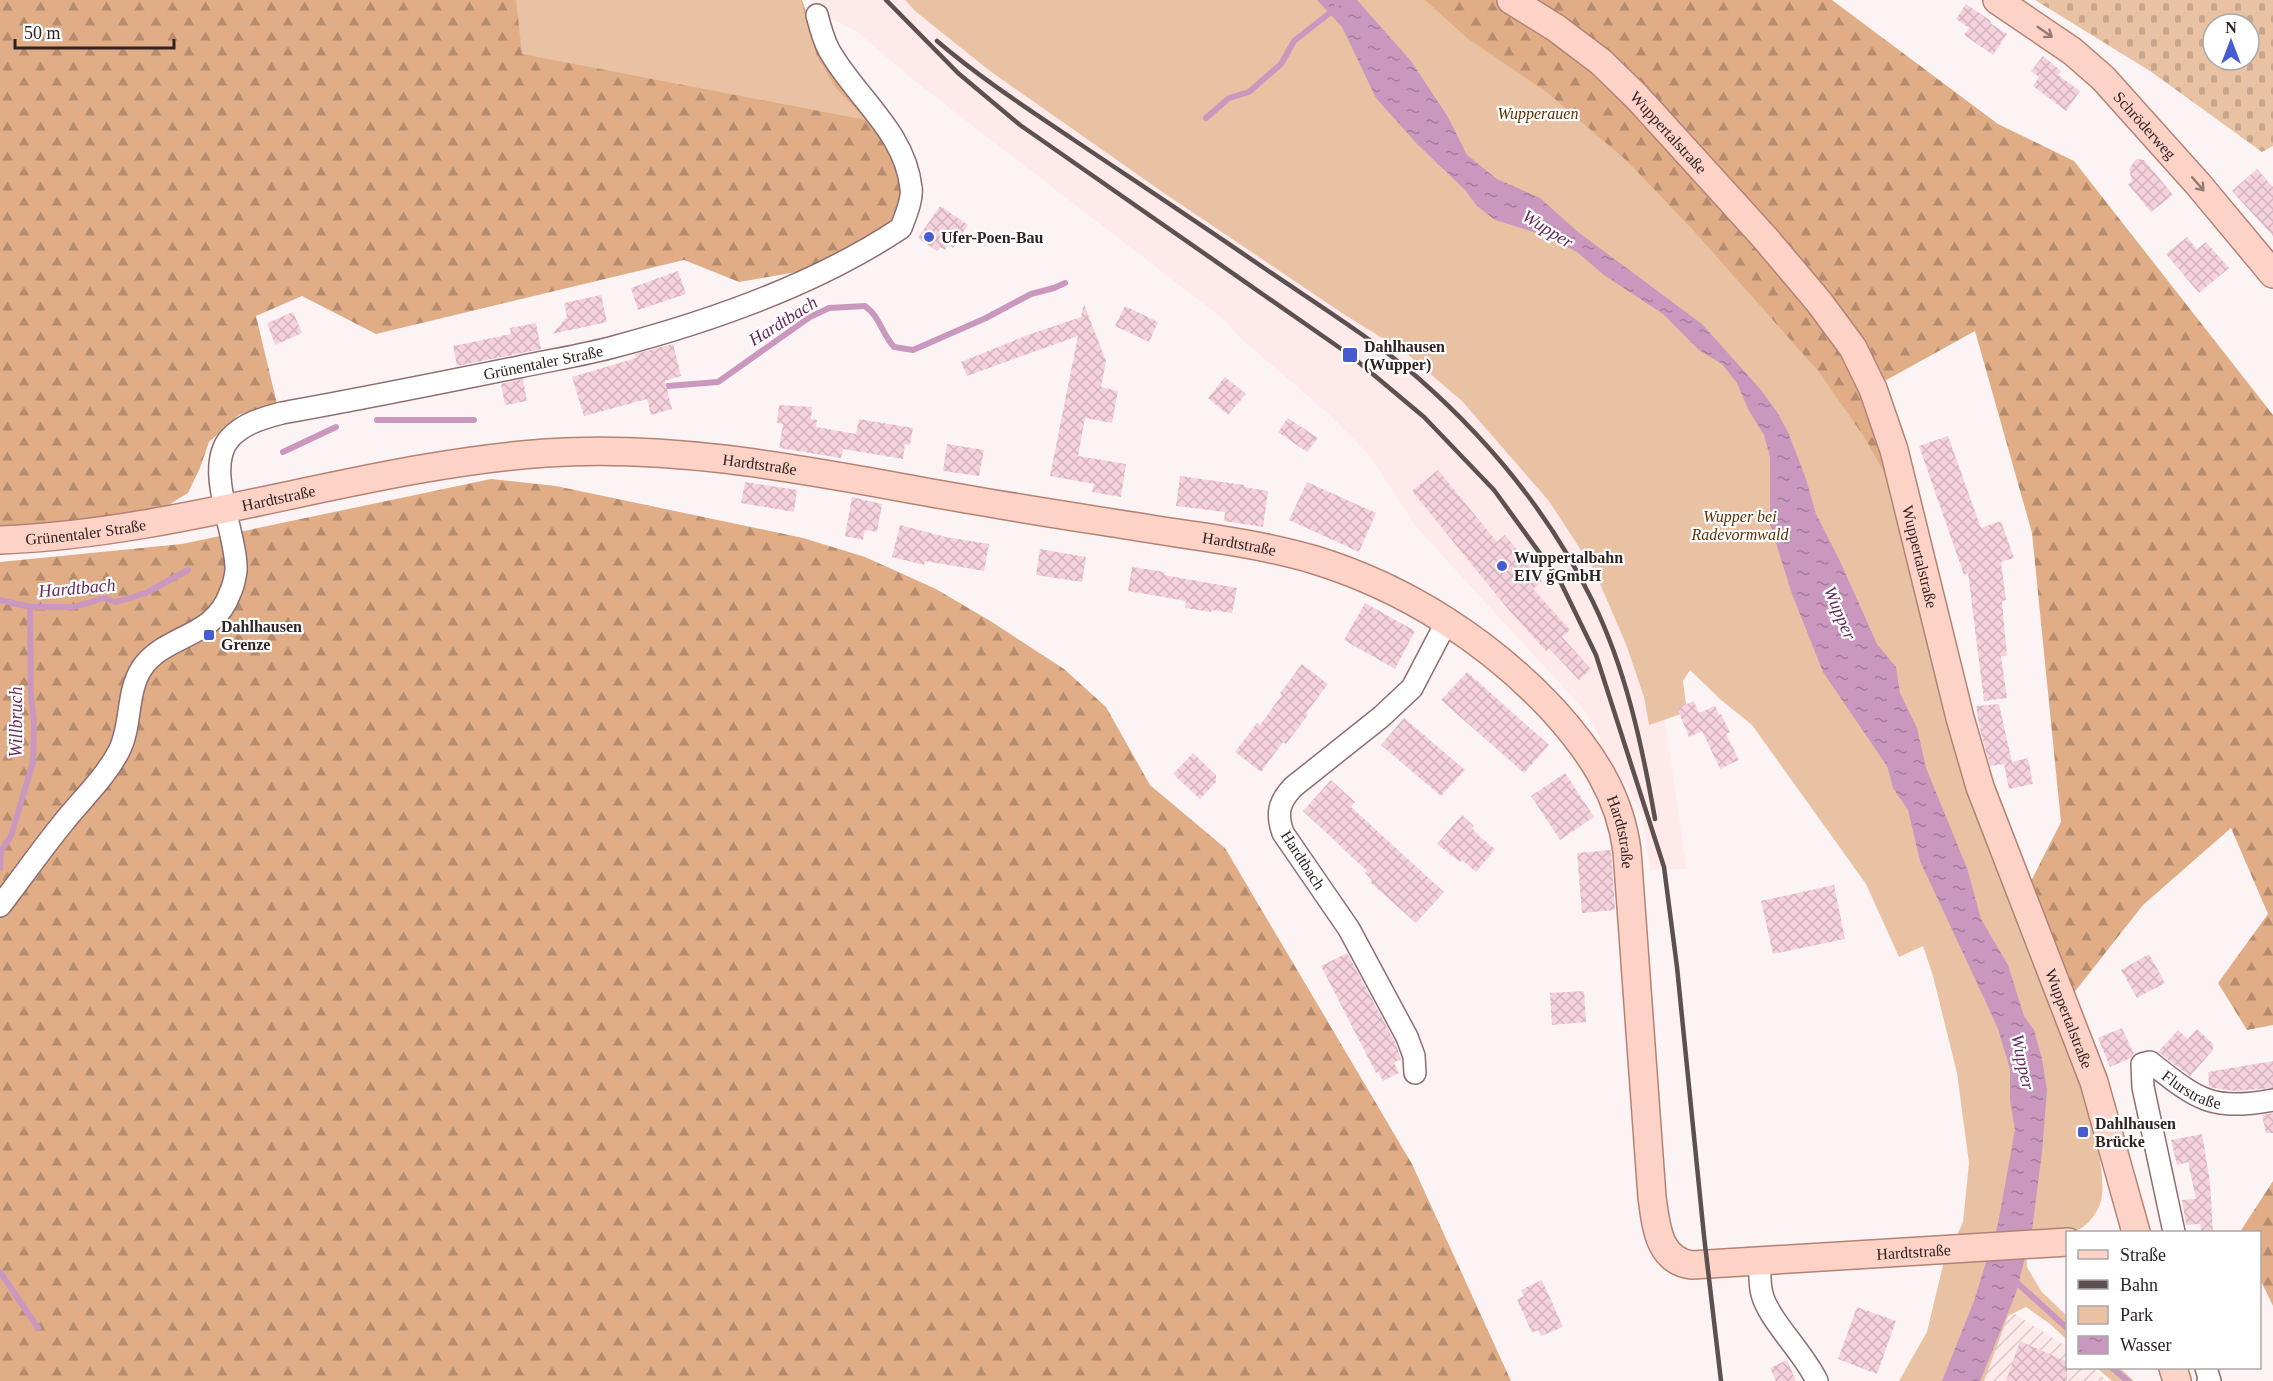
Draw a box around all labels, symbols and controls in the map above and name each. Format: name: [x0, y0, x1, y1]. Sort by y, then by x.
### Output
scale bar: [15, 12, 174, 50]
north arrow: [2201, 12, 2261, 72]
text: N: [2225, 19, 2237, 36]
text: 50 m: [24, 23, 61, 43]
one-way arrow: [2037, 26, 2053, 38]
street label: Wuppertalstraße: [1627, 87, 1710, 177]
street label: Schröderweg: [2111, 88, 2180, 163]
park label: Wupperauen: [1498, 105, 1578, 123]
one-way arrow: [2191, 176, 2205, 191]
water label: Wupper: [1519, 206, 1578, 253]
place label: Ufer-Poen-Bau: [941, 229, 1044, 246]
marker: Ufer-Poen-Bau: [922, 230, 936, 244]
water label: Hardtbach: [744, 292, 821, 350]
place label: Dahlhausen (Wupper): [1364, 338, 1445, 374]
street label: Grünentaler Straße: [482, 342, 604, 383]
marker: Dahlhausen (Wupper): [1341, 346, 1359, 364]
street label: Hardtstraße: [722, 450, 798, 478]
street label: Hardtstraße: [240, 482, 317, 514]
street label: Wuppertalstraße: [1899, 504, 1941, 610]
park label: Wupper bei Radevormwald: [1691, 508, 1789, 543]
street label: Grünentaler Straße: [25, 516, 147, 547]
street label: Hardtstraße: [1201, 528, 1278, 558]
place label: Wuppertalbahn EIV gGmbH: [1514, 549, 1623, 585]
marker: Wuppertalbahn EIV gGmbH: [1495, 559, 1509, 573]
water label: Hardtbach: [37, 575, 116, 601]
water label: Wupper: [1820, 583, 1861, 644]
place label: Dahlhausen Grenze: [221, 618, 302, 653]
marker: Dahlhausen Grenze: [202, 628, 216, 642]
water label: Willbruch: [6, 687, 26, 758]
street label: Hardtstraße: [1604, 793, 1637, 869]
street label: Hardtbach: [1278, 827, 1328, 893]
street label: Wuppertalstraße: [2043, 966, 2096, 1070]
water label: Wupper: [2007, 1033, 2039, 1092]
street label: Flurstraße: [2159, 1066, 2222, 1111]
place label: Dahlhausen Brücke: [2095, 1115, 2176, 1150]
marker: Dahlhausen Brücke: [2076, 1125, 2090, 1139]
legend: [2066, 1231, 2261, 1369]
street label: Hardtstraße: [1876, 1241, 1951, 1262]
text: Straße: [2120, 1245, 2166, 1265]
text: Bahn: [2120, 1275, 2158, 1295]
text: Park: [2120, 1305, 2153, 1325]
text: Wasser: [2120, 1335, 2172, 1355]

